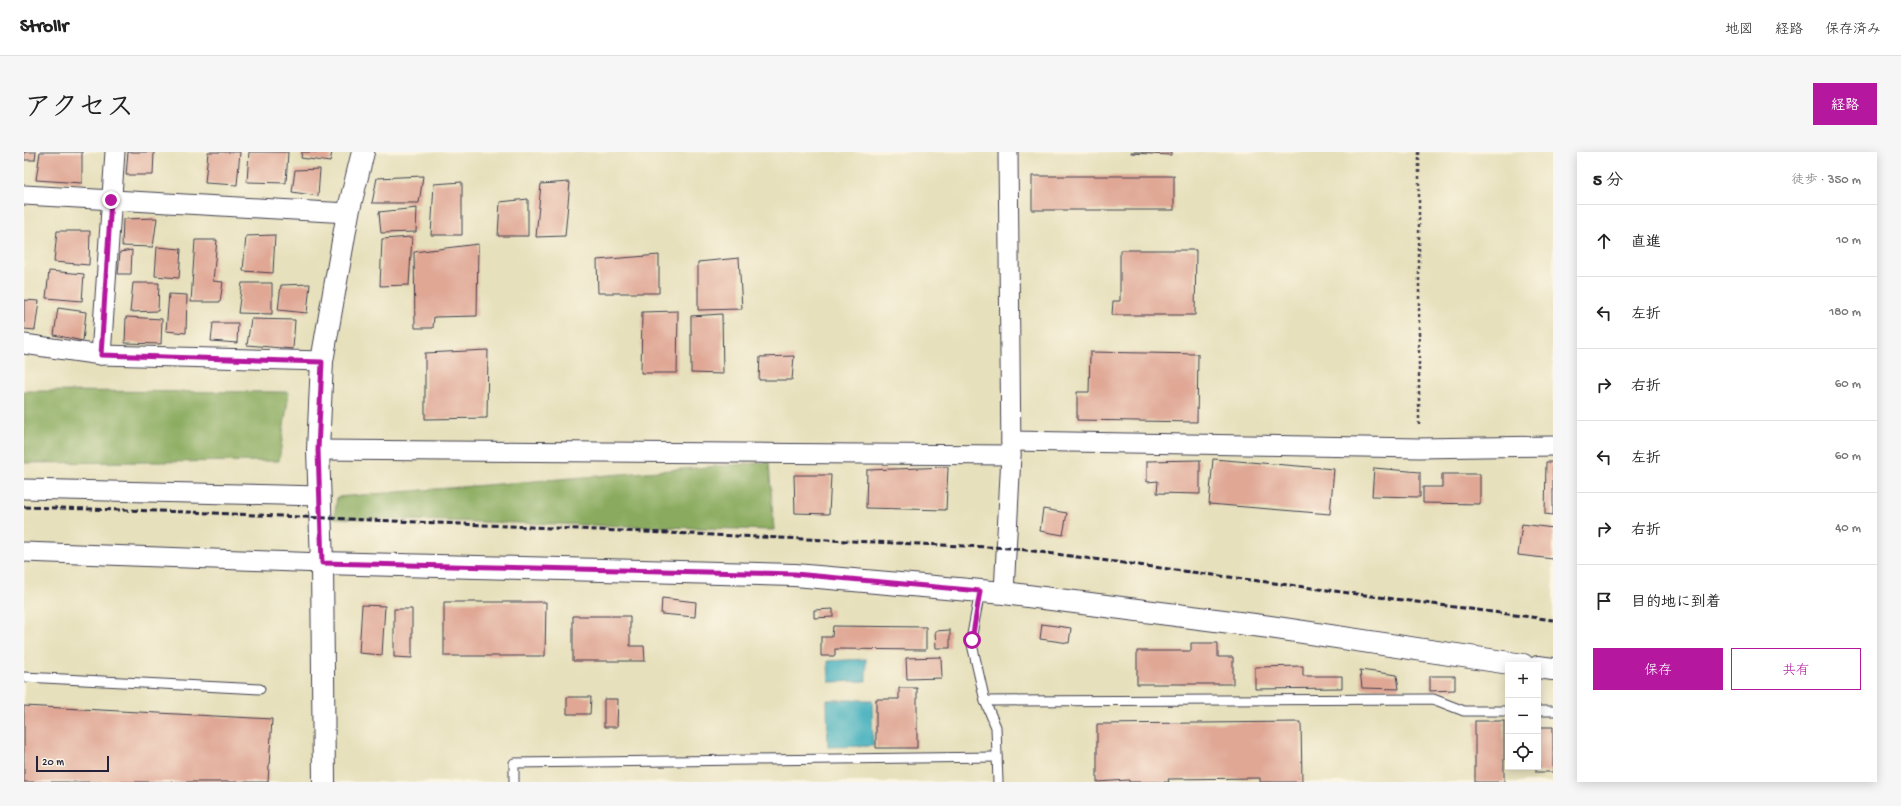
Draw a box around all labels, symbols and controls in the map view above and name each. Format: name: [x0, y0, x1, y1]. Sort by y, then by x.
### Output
text: Strollr: [20, 16, 68, 39]
text: 地図: [1725, 22, 1753, 39]
text: 経路: [1775, 22, 1803, 39]
text: 保存済み: [1825, 22, 1881, 39]
button: 経路: [1813, 83, 1877, 125]
text: アクセス: [24, 93, 134, 126]
text: 5 分: [1593, 172, 1623, 192]
text: 徒歩 · 350 m: [1791, 173, 1861, 188]
route end: [102, 191, 120, 209]
icon: ahead: [1593, 230, 1615, 252]
text: 10 m: [1836, 233, 1861, 248]
text: 直進: [1631, 234, 1661, 252]
icon: left: [1593, 302, 1615, 324]
text: 180 m: [1829, 305, 1861, 320]
text: 左折: [1631, 306, 1661, 324]
icon: right: [1593, 374, 1615, 396]
text: 60 m: [1835, 377, 1861, 392]
text: 右折: [1631, 378, 1661, 396]
icon: left: [1593, 446, 1615, 468]
text: 60 m: [1835, 449, 1861, 464]
text: 左折: [1631, 450, 1661, 468]
icon: right: [1593, 518, 1615, 540]
text: 40 m: [1835, 521, 1861, 536]
text: 右折: [1631, 522, 1661, 540]
icon: arrive: [1593, 590, 1615, 612]
text: 目的地に到着: [1631, 594, 1721, 612]
route start: [963, 631, 981, 649]
button: 保存: [1593, 648, 1723, 690]
button: 共有: [1731, 648, 1861, 690]
map controls: [1505, 662, 1541, 770]
button: +: [1505, 662, 1541, 698]
button: −: [1505, 698, 1541, 734]
button: locate: [1505, 734, 1541, 770]
scale bar: [36, 754, 109, 773]
text: 20 m: [42, 757, 64, 769]

